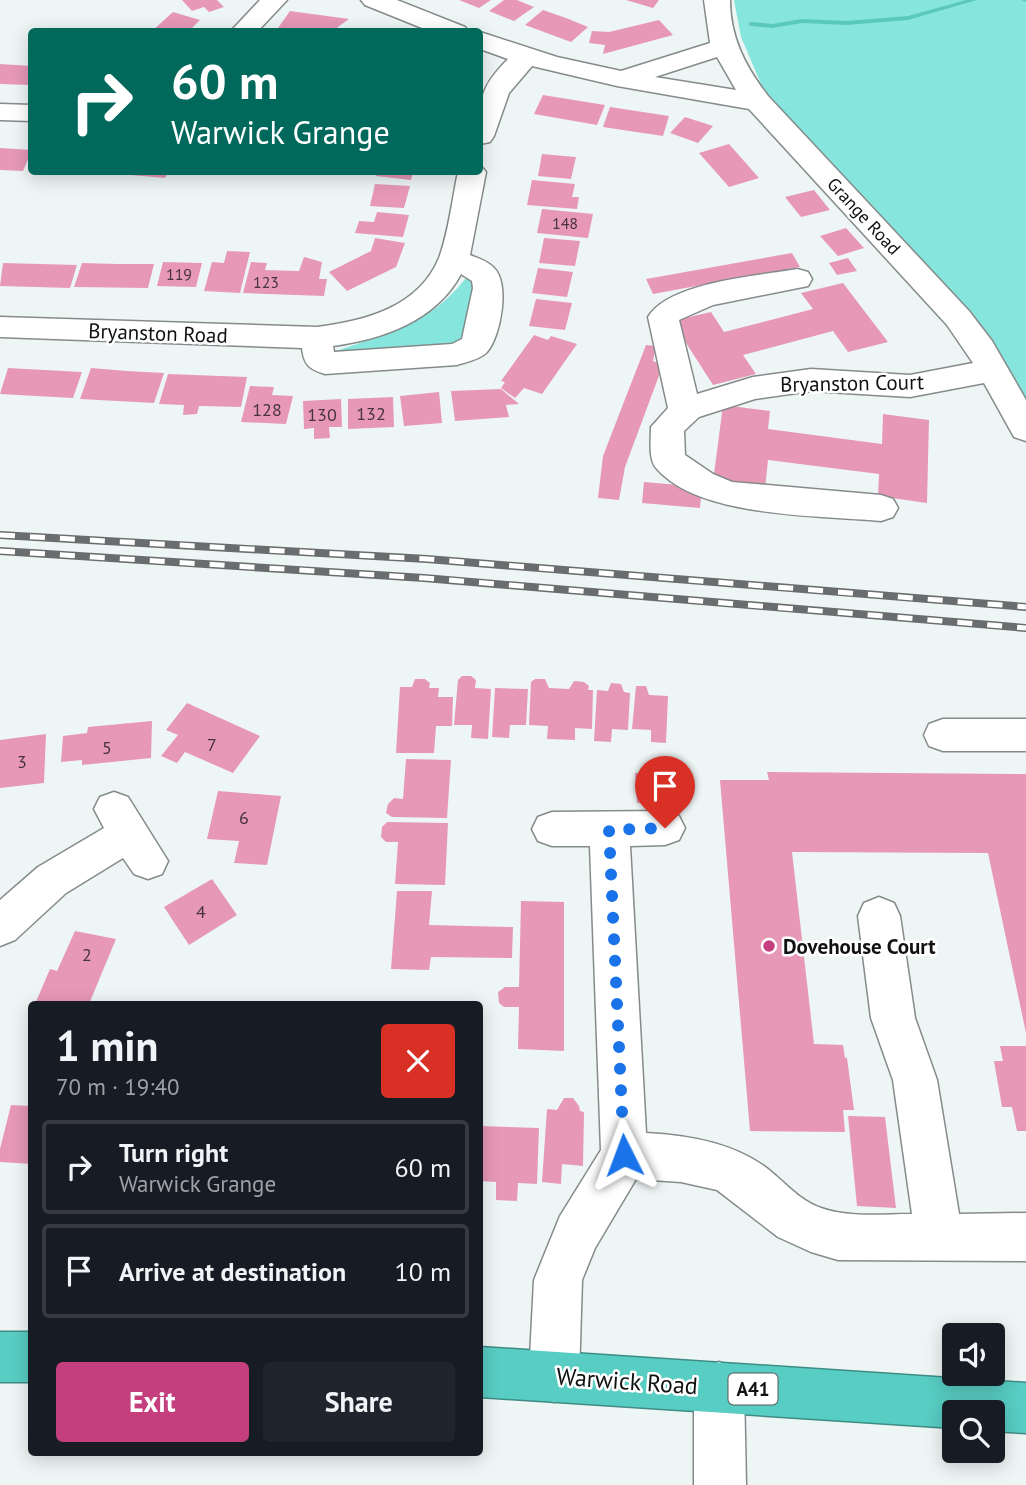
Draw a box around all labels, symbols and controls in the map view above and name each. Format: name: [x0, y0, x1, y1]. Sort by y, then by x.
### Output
text: 60 m: [171, 49, 278, 113]
icon: right: [56, 56, 147, 147]
text: Warwick Grange: [171, 111, 390, 153]
street label: Grange Road: [822, 172, 906, 260]
house number: 148: [552, 213, 578, 233]
house number: 119: [166, 264, 192, 284]
house number: 123: [253, 272, 279, 292]
street label: Bryanston Road: [88, 317, 228, 349]
street label: Bryanston Court: [780, 368, 924, 398]
house number: 128: [252, 398, 282, 421]
house number: 132: [356, 402, 386, 425]
house number: 130: [307, 403, 337, 426]
house number: 7: [207, 733, 217, 756]
house number: 5: [102, 736, 112, 759]
house number: 3: [17, 750, 27, 773]
pin: [635, 756, 695, 828]
icon: arrive: [646, 767, 684, 805]
house number: 6: [239, 806, 249, 829]
house number: 4: [196, 900, 206, 923]
place label: Dovehouse Court: [783, 933, 936, 960]
marker: Dovehouse Court: [761, 938, 777, 954]
house number: 2: [82, 943, 92, 966]
text: 1 min: [56, 1018, 158, 1073]
button: close: [381, 1024, 455, 1098]
text: 70 m · 19:40: [56, 1072, 180, 1101]
position arrow: [587, 1118, 661, 1192]
text: Turn right: [119, 1136, 228, 1169]
icon: right: [60, 1148, 98, 1186]
text: 60 m: [395, 1151, 451, 1184]
text: Warwick Grange: [119, 1169, 276, 1198]
icon: arrive: [60, 1252, 98, 1290]
text: Arrive at destination: [119, 1255, 346, 1288]
text: 10 m: [395, 1255, 451, 1288]
map controls: [942, 1323, 1005, 1463]
button: sound: [942, 1323, 1005, 1386]
street label: Warwick Road: [555, 1361, 699, 1401]
button: Exit: [56, 1362, 249, 1442]
button: Share: [263, 1362, 455, 1442]
road number: A41: [728, 1373, 778, 1404]
button: search: [942, 1400, 1005, 1463]

